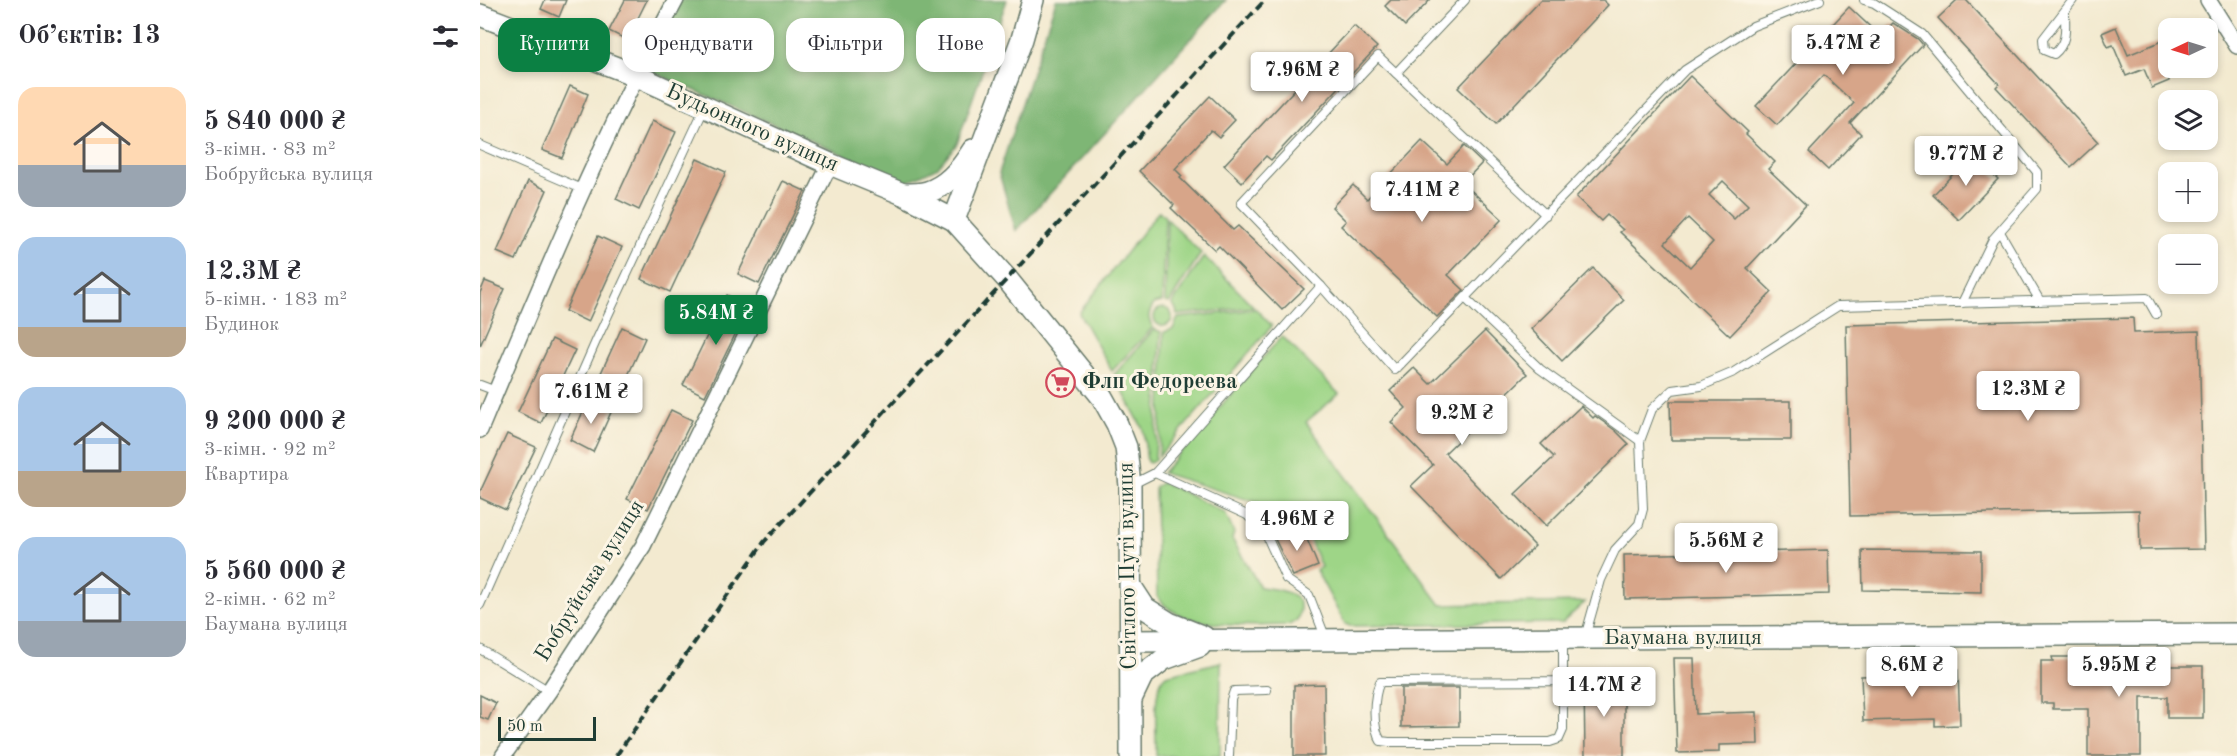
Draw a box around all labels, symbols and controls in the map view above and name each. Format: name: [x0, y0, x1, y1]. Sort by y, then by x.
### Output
chip: Купити: [498, 18, 610, 72]
chip: Орендувати: [622, 18, 774, 72]
chip: Фільтри: [786, 18, 904, 72]
chip: Нове: [916, 18, 1005, 72]
north arrow: [2158, 18, 2218, 78]
map controls: [2158, 18, 2218, 294]
icon: filters: [429, 20, 462, 53]
text: Об’єктів: 13: [18, 23, 160, 49]
pin: 5.47M ₴: [1788, 25, 1898, 76]
text: 5.47M ₴: [1806, 34, 1880, 54]
pin: 7.96M ₴: [1247, 52, 1357, 103]
text: 7.96M ₴: [1265, 61, 1339, 81]
street label: Будьонного вулиця: [662, 80, 842, 176]
button: layers: [2158, 90, 2218, 150]
text: 5 840 000 ₴: [204, 109, 346, 135]
icon: home: [66, 111, 138, 183]
pin: 9.77M ₴: [1911, 136, 2021, 187]
text: 3-кімн. · 83 m²: [204, 140, 336, 160]
text: 9.77M ₴: [1929, 145, 2003, 165]
button: +: [2158, 162, 2218, 222]
text: Бобруйська вулиця: [204, 165, 373, 185]
pin: 7.41M ₴: [1367, 172, 1477, 223]
text: 7.41M ₴: [1385, 181, 1459, 201]
button: −: [2158, 234, 2218, 294]
text: 12.3M ₴: [204, 259, 301, 285]
icon: home: [66, 261, 138, 333]
text: 5-кімн. · 183 m²: [204, 290, 347, 310]
pin: 5.84M ₴: [661, 295, 771, 346]
text: 5.84M ₴: [679, 304, 753, 324]
text: Будинок: [204, 315, 279, 335]
supermarket icon: Флп Федореева: [1045, 366, 1077, 398]
place label: Флп Федореева: [1082, 371, 1237, 393]
pin: 12.3M ₴: [1973, 371, 2083, 422]
pin: 7.61M ₴: [536, 374, 646, 425]
text: 12.3M ₴: [1991, 380, 2065, 400]
text: 7.61M ₴: [554, 383, 628, 403]
pin: 9.2M ₴: [1413, 395, 1511, 446]
text: 9.2M ₴: [1430, 404, 1494, 424]
text: 9 200 000 ₴: [204, 409, 346, 435]
icon: home: [66, 411, 138, 483]
text: 3-кімн. · 92 m²: [204, 440, 336, 460]
street label: Світлого Путі вулиця: [1115, 462, 1141, 670]
text: Квартира: [204, 465, 289, 485]
street label: Бобруйська вулиця: [531, 496, 649, 666]
pin: 4.96M ₴: [1242, 501, 1352, 552]
text: 4.96M ₴: [1260, 510, 1334, 530]
pin: 5.56M ₴: [1671, 523, 1781, 574]
text: 5.56M ₴: [1689, 532, 1763, 552]
text: 5 560 000 ₴: [204, 559, 346, 585]
icon: home: [66, 561, 138, 633]
text: 2-кімн. · 62 m²: [204, 590, 336, 610]
text: Баумана вулиця: [204, 615, 348, 635]
street label: Баумана вулиця: [1604, 627, 1762, 649]
pin: 8.6M ₴: [1863, 647, 1961, 698]
pin: 5.95M ₴: [2064, 647, 2174, 698]
text: 8.6M ₴: [1880, 656, 1944, 676]
text: 5.95M ₴: [2082, 656, 2156, 676]
pin: 14.7M ₴: [1549, 667, 1659, 718]
text: 14.7M ₴: [1567, 676, 1641, 696]
scale bar: [498, 714, 596, 742]
text: 50 m: [507, 719, 543, 735]

